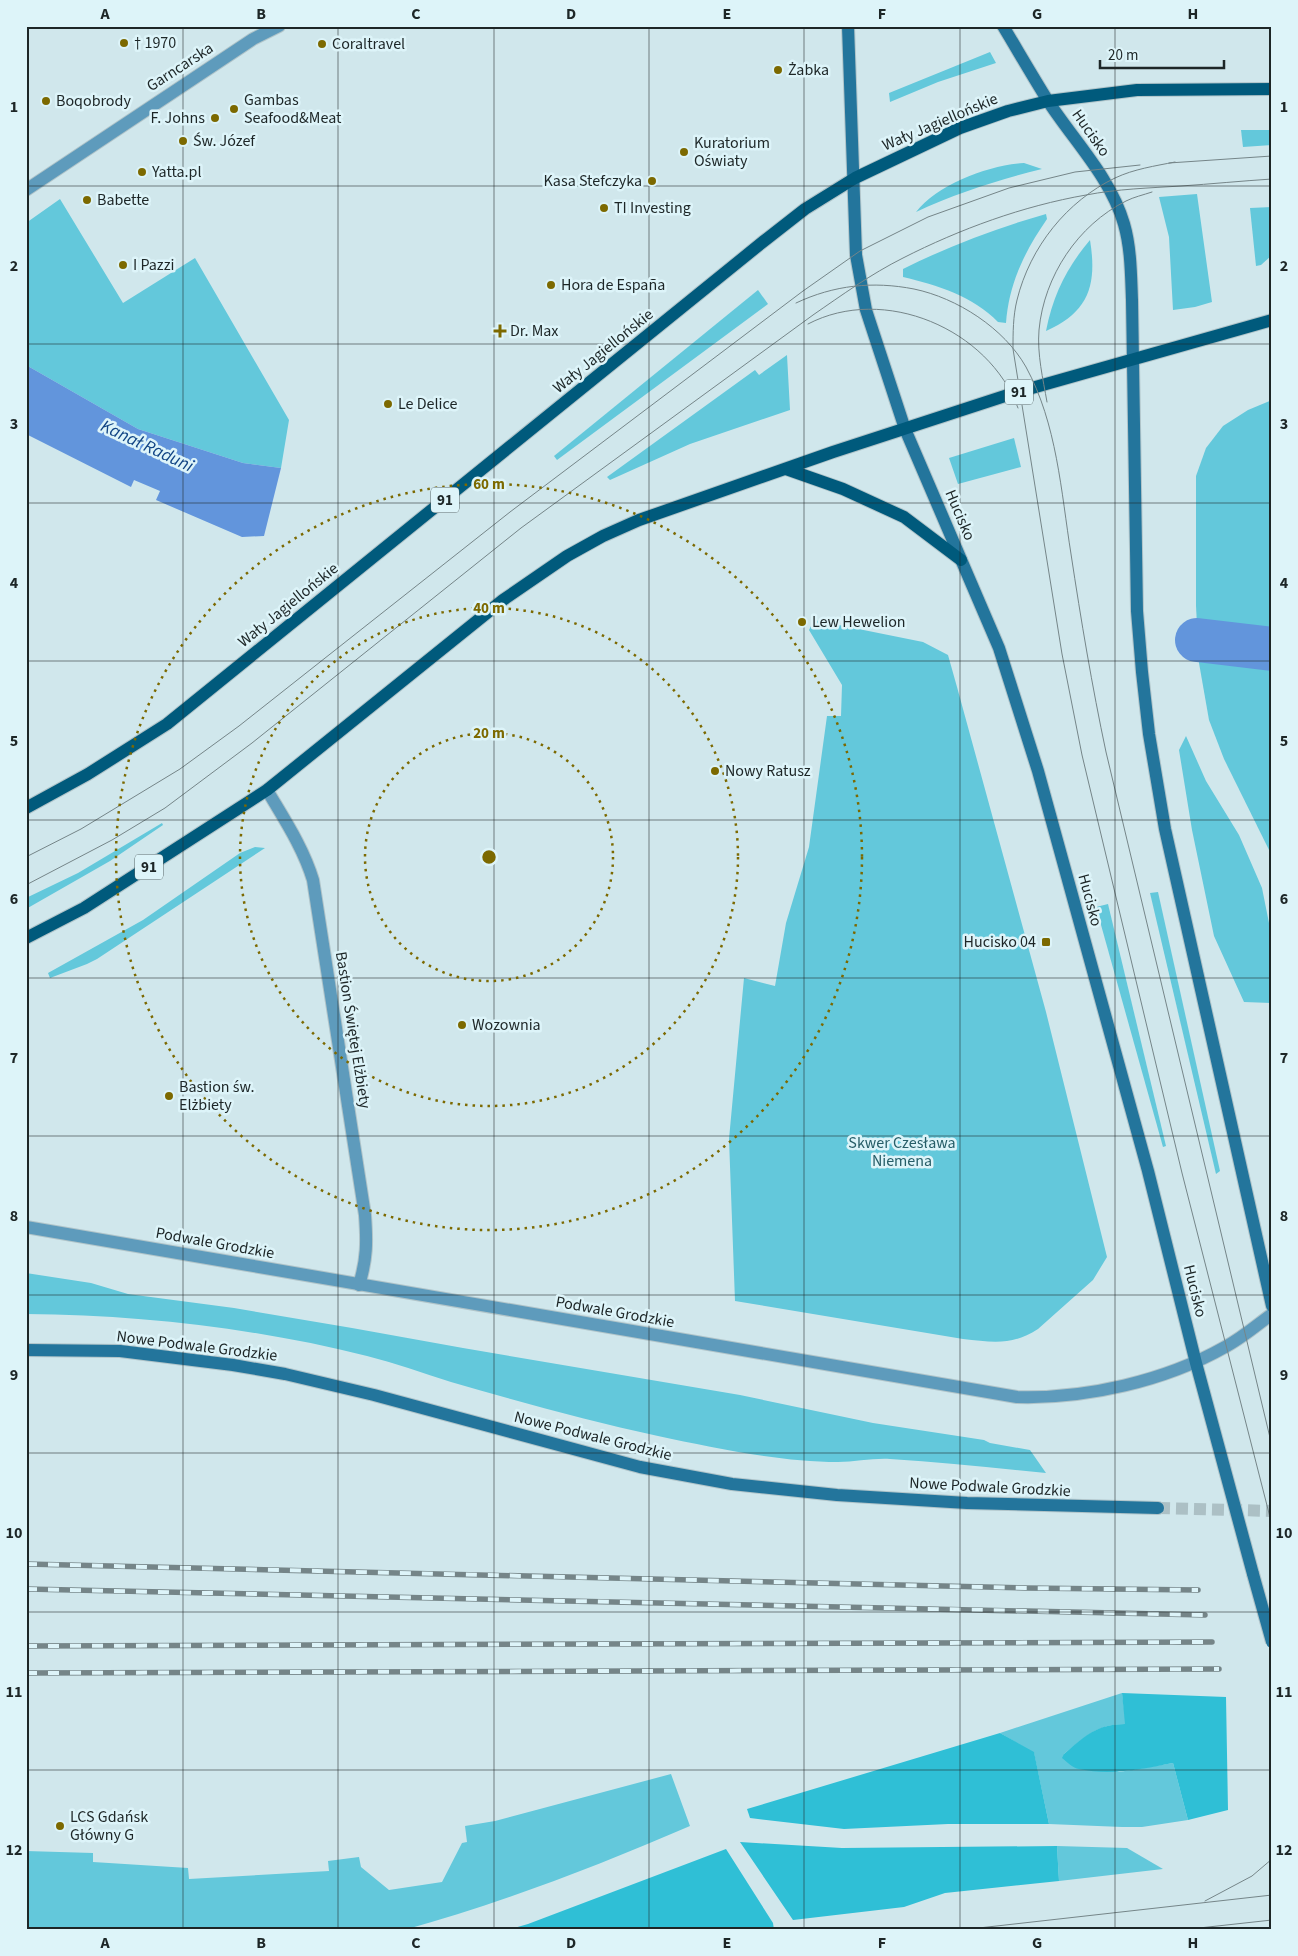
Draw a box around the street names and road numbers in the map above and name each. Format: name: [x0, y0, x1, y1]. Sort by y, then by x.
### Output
street label: Garncarska: [142, 37, 218, 97]
street label: Wały Jagiellońskie: [879, 88, 1001, 156]
street label: Hucisko: [1067, 105, 1115, 161]
street label: Wały Jagiellońskie: [548, 304, 658, 398]
road number: 91: [1005, 380, 1033, 404]
street label: Hucisko: [939, 486, 981, 544]
road number: 91: [431, 488, 459, 512]
street label: Wały Jagiellońskie: [233, 558, 343, 652]
road number: 91: [135, 854, 163, 880]
street label: Hucisko: [1072, 871, 1108, 929]
street label: Bastion Świętej Elżbiety: [330, 950, 376, 1111]
street label: Podwale Grodzkie: [154, 1222, 276, 1264]
street label: Hucisko: [1178, 1262, 1212, 1320]
street label: Podwale Grodzkie: [554, 1291, 676, 1333]
street label: Nowe Podwale Grodzkie: [115, 1325, 279, 1367]
street label: Nowe Podwale Grodzkie: [512, 1406, 674, 1466]
street label: Nowe Podwale Grodzkie: [909, 1472, 1071, 1502]

